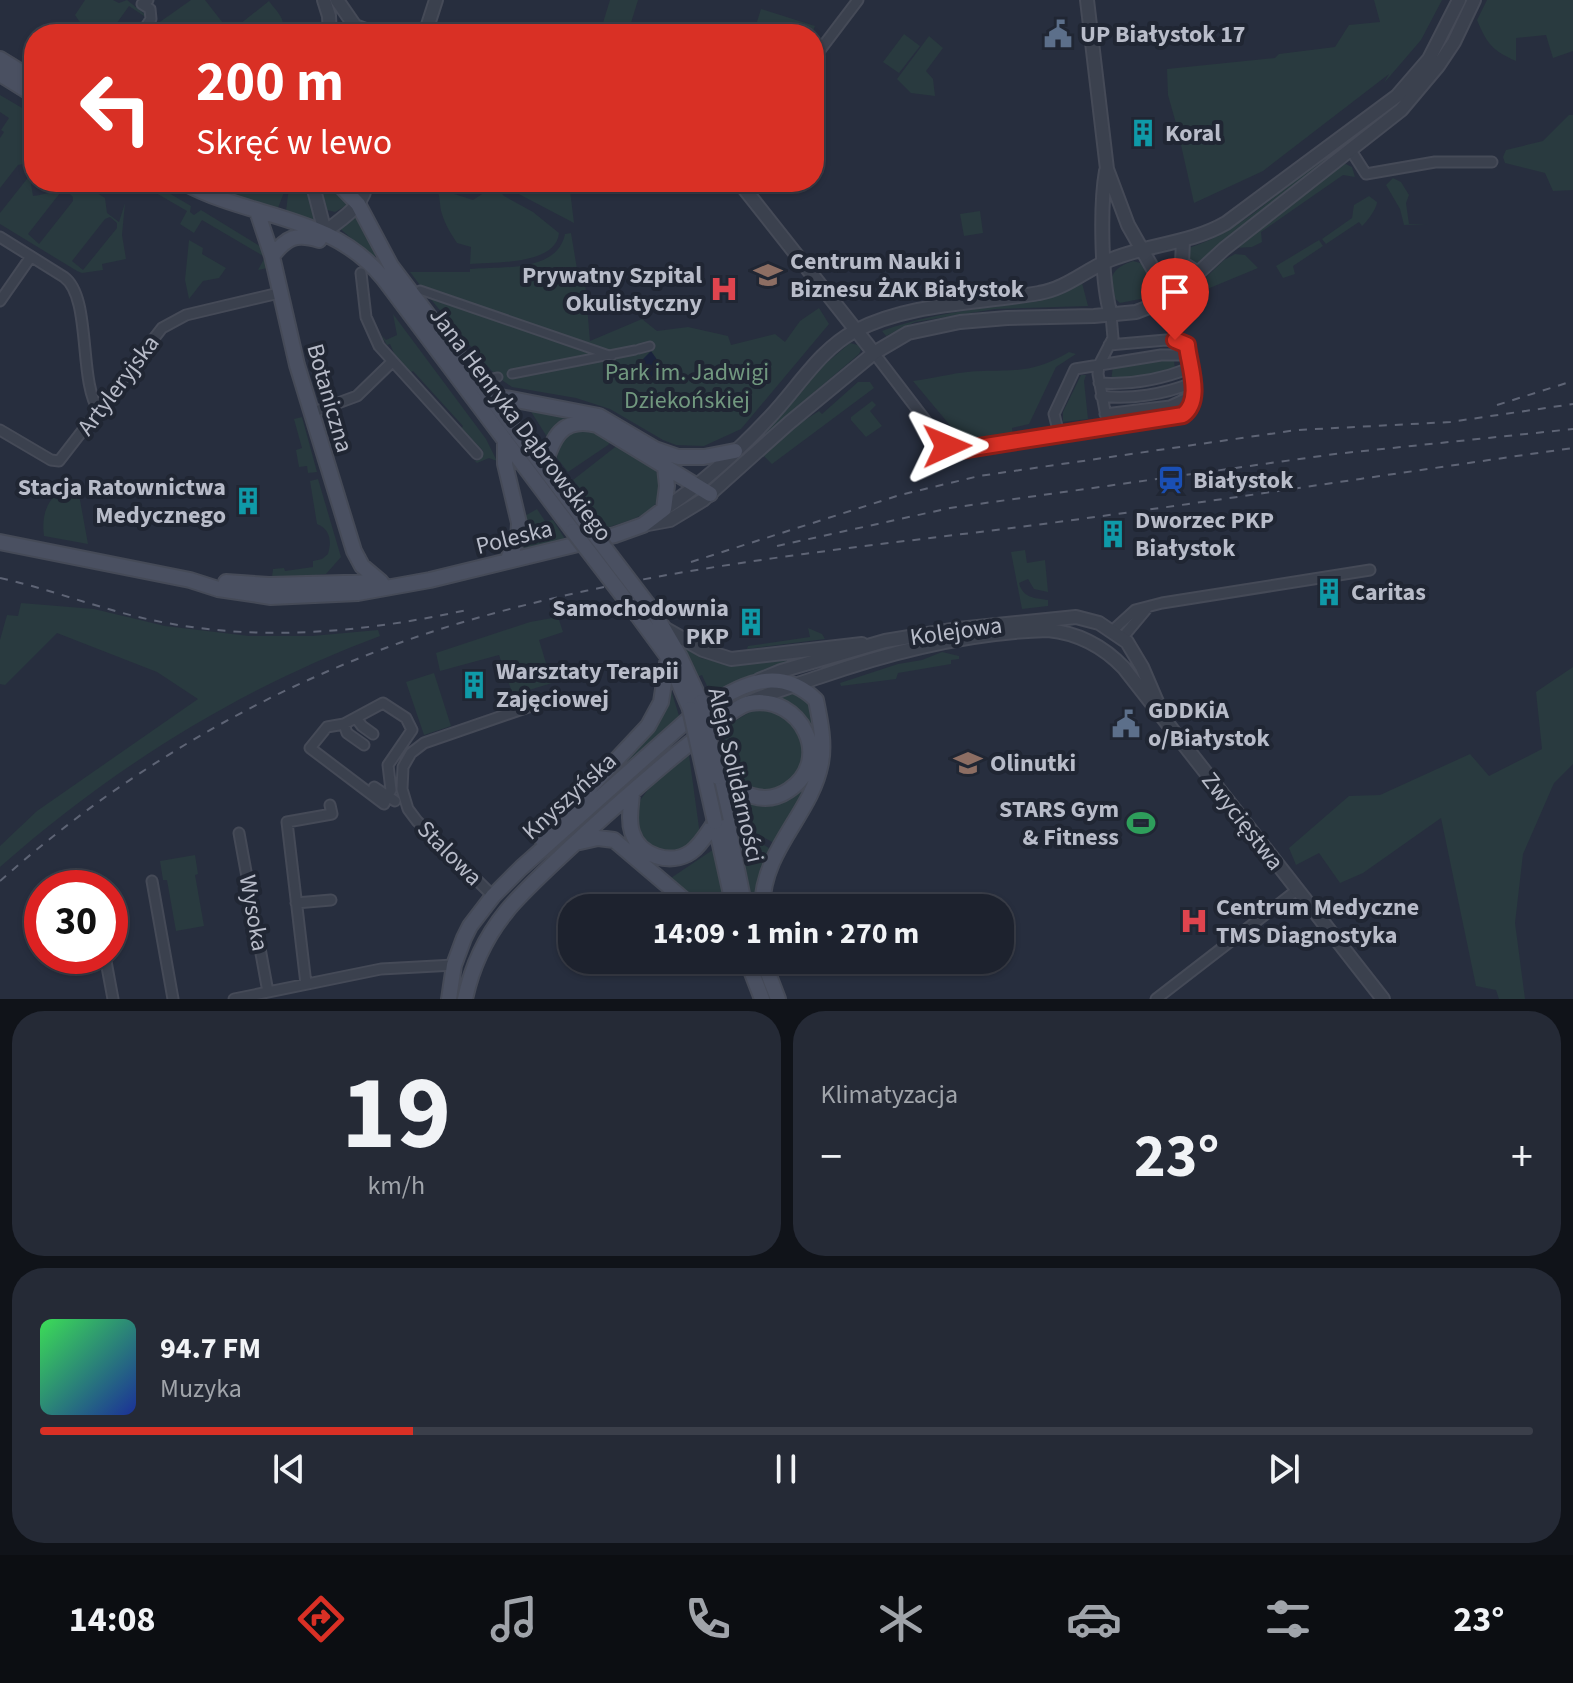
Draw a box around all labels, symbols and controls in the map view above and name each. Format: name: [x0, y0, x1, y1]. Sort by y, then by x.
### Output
place label: UP Białystok 17: [1080, 17, 1246, 52]
public building icon: UP Białystok 17: [1043, 19, 1073, 49]
text: 200 m: [196, 43, 344, 122]
icon: left: [64, 56, 168, 160]
place label: Koral: [1165, 116, 1221, 151]
text: Skręć w lewo: [196, 117, 392, 168]
building icon: Koral: [1128, 118, 1158, 148]
place label: Centrum Nauki i Biznesu ŻAK Białystok: [790, 244, 1025, 307]
place label: Prywatny Szpital Okulistyczny: [522, 258, 702, 321]
pin: [1141, 258, 1209, 340]
school or university icon: Centrum Nauki i Biznesu ŻAK Białystok: [753, 260, 783, 290]
icon: arrive: [1153, 270, 1197, 314]
hospital icon: Prywatny Szpital Okulistyczny: [709, 274, 739, 304]
street label: Jana Henryka Dąbrowskiego: [421, 300, 621, 549]
street label: Artyleryjska: [69, 328, 168, 443]
street label: Botaniczna: [297, 340, 362, 457]
park label: Park im. Jadwigi Dziekońskiej: [605, 355, 769, 418]
position arrow: [905, 404, 989, 488]
place label: Białystok: [1193, 463, 1294, 498]
station icon: Białystok: [1156, 465, 1186, 495]
place label: Stacja Ratownictwa Medycznego: [18, 470, 226, 533]
building icon: Stacja Ratownictwa Medycznego: [233, 486, 263, 516]
place label: Dworzec PKP Białystok: [1135, 503, 1274, 566]
street label: Poleska: [472, 511, 556, 564]
building icon: Dworzec PKP Białystok: [1098, 519, 1128, 549]
place label: Caritas: [1351, 575, 1426, 610]
building icon: Caritas: [1314, 577, 1344, 607]
place label: Samochodownia PKP: [552, 591, 729, 654]
building icon: Samochodownia PKP: [736, 607, 766, 637]
street label: Kolejowa: [908, 608, 1004, 655]
place label: Warsztaty Terapii Zajęciowej: [496, 654, 679, 717]
building icon: Warsztaty Terapii Zajęciowej: [459, 670, 489, 700]
street label: Aleja Solidarności: [698, 684, 773, 866]
place label: GDDKiA o/Białystok: [1148, 693, 1271, 756]
public building icon: GDDKiA o/Białystok: [1111, 709, 1141, 739]
street label: Knyszyńska: [514, 744, 624, 848]
place label: Olinutki: [990, 746, 1076, 781]
school or university icon: Olinutki: [953, 748, 983, 778]
street label: Zwycięstwa: [1193, 765, 1292, 878]
place label: STARS Gym & Fitness: [999, 792, 1119, 855]
sports icon: STARS Gym & Fitness: [1126, 808, 1156, 838]
street label: Stalowa: [409, 813, 490, 894]
speed limit sign: 30: [24, 870, 128, 974]
street label: Wysoka: [230, 872, 277, 954]
place label: Centrum Medyczne TMS Diagnostyka: [1216, 890, 1419, 953]
hospital icon: Centrum Medyczne TMS Diagnostyka: [1179, 906, 1209, 936]
text: 14:09 · 1 min · 270 m: [653, 912, 919, 955]
text: 19: [341, 1041, 451, 1189]
text: Klimatyzacja: [821, 1076, 958, 1113]
text: 23°: [1134, 1115, 1219, 1200]
text: −: [821, 1126, 842, 1189]
text: +: [1511, 1126, 1533, 1189]
text: km/h: [367, 1167, 425, 1204]
text: 94.7 FM: [160, 1327, 261, 1370]
text: Muzyka: [160, 1370, 242, 1407]
icon: previous: [267, 1447, 311, 1491]
icon: pause: [764, 1447, 808, 1491]
icon: next: [1262, 1447, 1306, 1491]
icon: directions: [293, 1591, 349, 1647]
icon: music: [486, 1591, 542, 1647]
icon: phone: [680, 1591, 736, 1647]
icon: climate: [873, 1591, 929, 1647]
icon: car: [1066, 1591, 1122, 1647]
icon: filters: [1260, 1591, 1316, 1647]
text: 14:08: [69, 1594, 156, 1645]
text: 23°: [1453, 1594, 1504, 1645]

